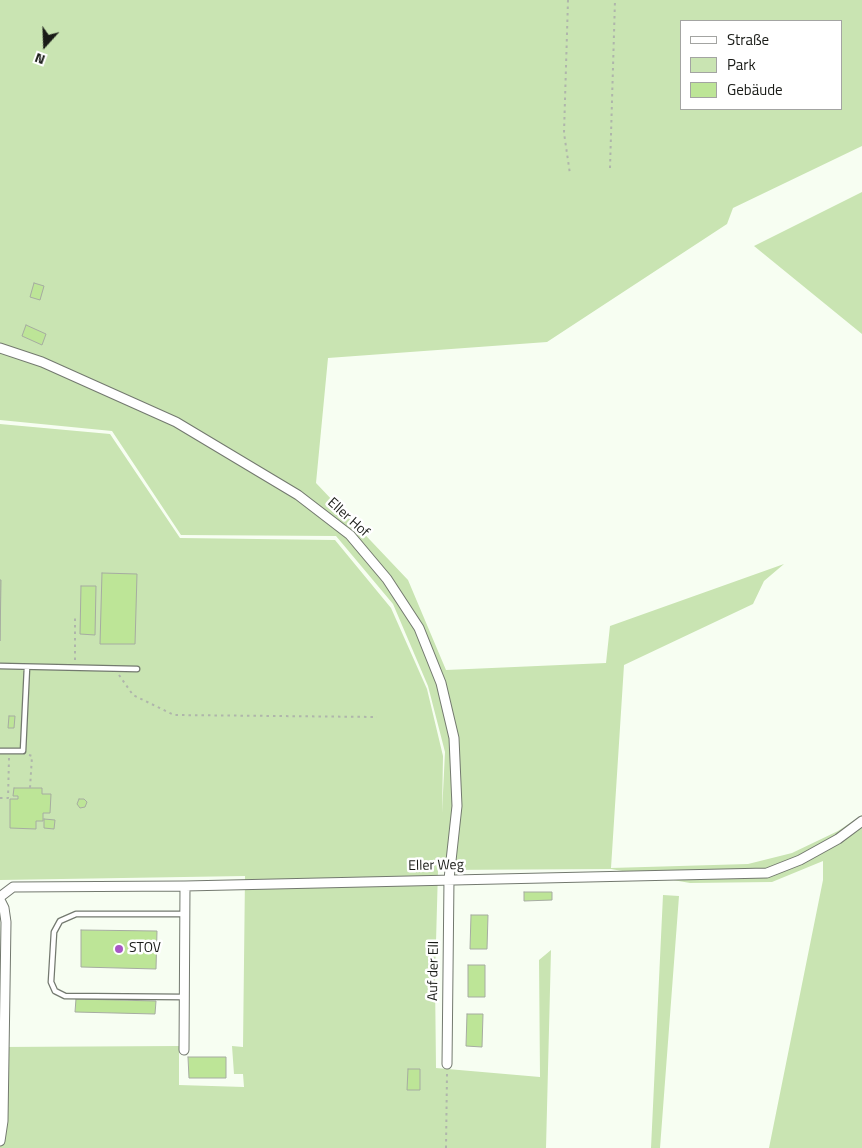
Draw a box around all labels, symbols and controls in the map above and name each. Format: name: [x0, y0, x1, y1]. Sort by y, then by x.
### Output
north arrow: [20, 20, 70, 70]
legend: [680, 20, 842, 110]
text: Straße: [727, 28, 769, 51]
text: N: [32, 48, 48, 71]
text: Park: [727, 53, 756, 76]
text: Gebäude: [727, 78, 783, 101]
street label: Eller Hof: [324, 495, 372, 541]
street label: Eller Weg: [408, 857, 464, 875]
place label: STOV: [129, 941, 161, 957]
street label: Auf der Ell: [425, 941, 443, 1001]
marker: STOV: [113, 943, 125, 955]

